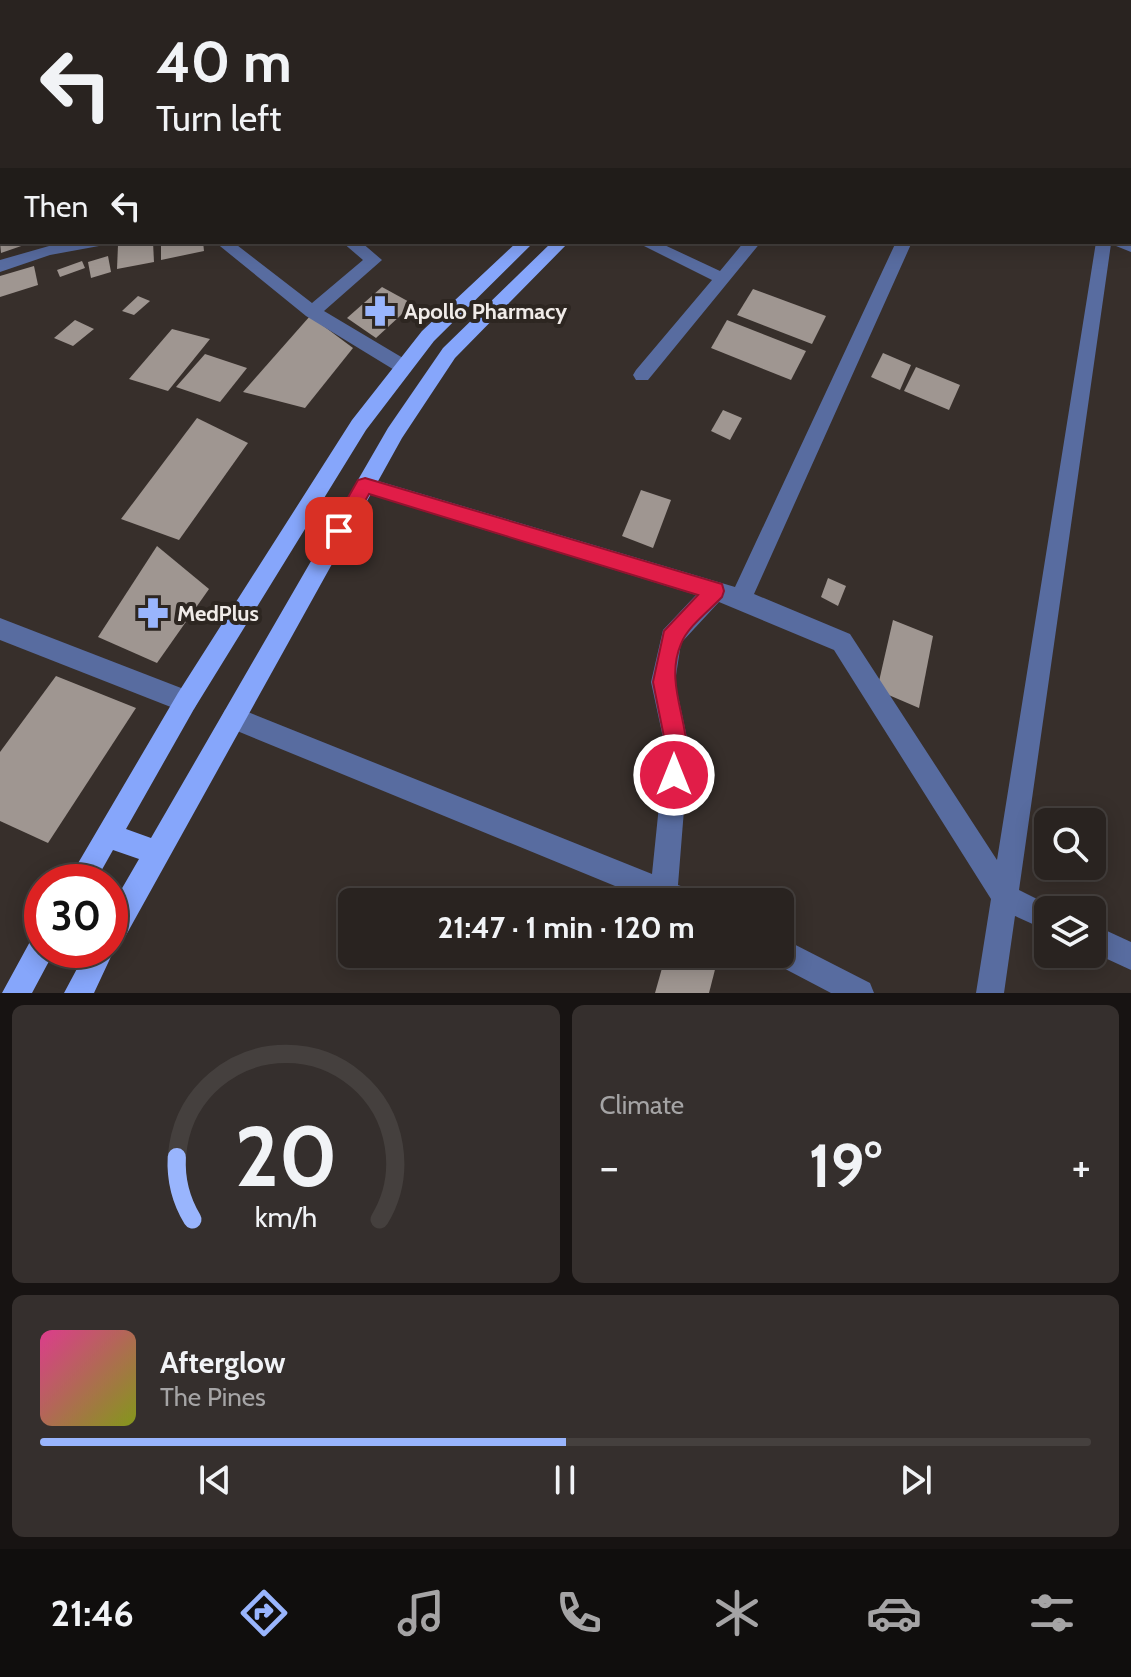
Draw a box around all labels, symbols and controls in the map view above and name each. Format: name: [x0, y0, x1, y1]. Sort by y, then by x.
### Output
text: 40 m: [156, 28, 292, 96]
icon: left: [24, 32, 128, 136]
text: Turn left: [156, 96, 281, 140]
icon: left: [104, 184, 148, 228]
text: Then: [24, 188, 88, 225]
pharmacy icon: Apollo Pharmacy: [363, 294, 397, 328]
place label: Apollo Pharmacy: [404, 298, 567, 325]
pin: [305, 497, 373, 565]
icon: arrive: [317, 509, 361, 553]
pharmacy icon: MedPlus: [136, 596, 170, 630]
place label: MedPlus: [177, 600, 259, 627]
position arrow: [632, 733, 716, 817]
map controls: [1034, 808, 1106, 968]
button: search: [1034, 808, 1106, 880]
speed limit sign: 30: [24, 864, 128, 968]
button: layers: [1034, 896, 1106, 968]
text: 21:47 · 1 min · 120 m: [437, 909, 695, 946]
text: Climate: [600, 1089, 684, 1121]
text: 20: [234, 1106, 337, 1207]
text: 19°: [809, 1129, 882, 1202]
text: −: [600, 1140, 619, 1193]
text: +: [1072, 1140, 1091, 1193]
text: km/h: [254, 1199, 317, 1234]
text: Afterglow: [160, 1344, 286, 1381]
text: The Pines: [160, 1381, 266, 1413]
icon: previous: [193, 1458, 237, 1502]
icon: pause: [543, 1458, 587, 1502]
icon: next: [894, 1458, 938, 1502]
icon: directions: [236, 1585, 292, 1641]
icon: music: [393, 1585, 449, 1641]
icon: phone: [551, 1585, 607, 1641]
icon: climate: [709, 1585, 765, 1641]
icon: car: [866, 1585, 922, 1641]
icon: filters: [1024, 1585, 1080, 1641]
text: 21:46: [51, 1591, 134, 1635]

